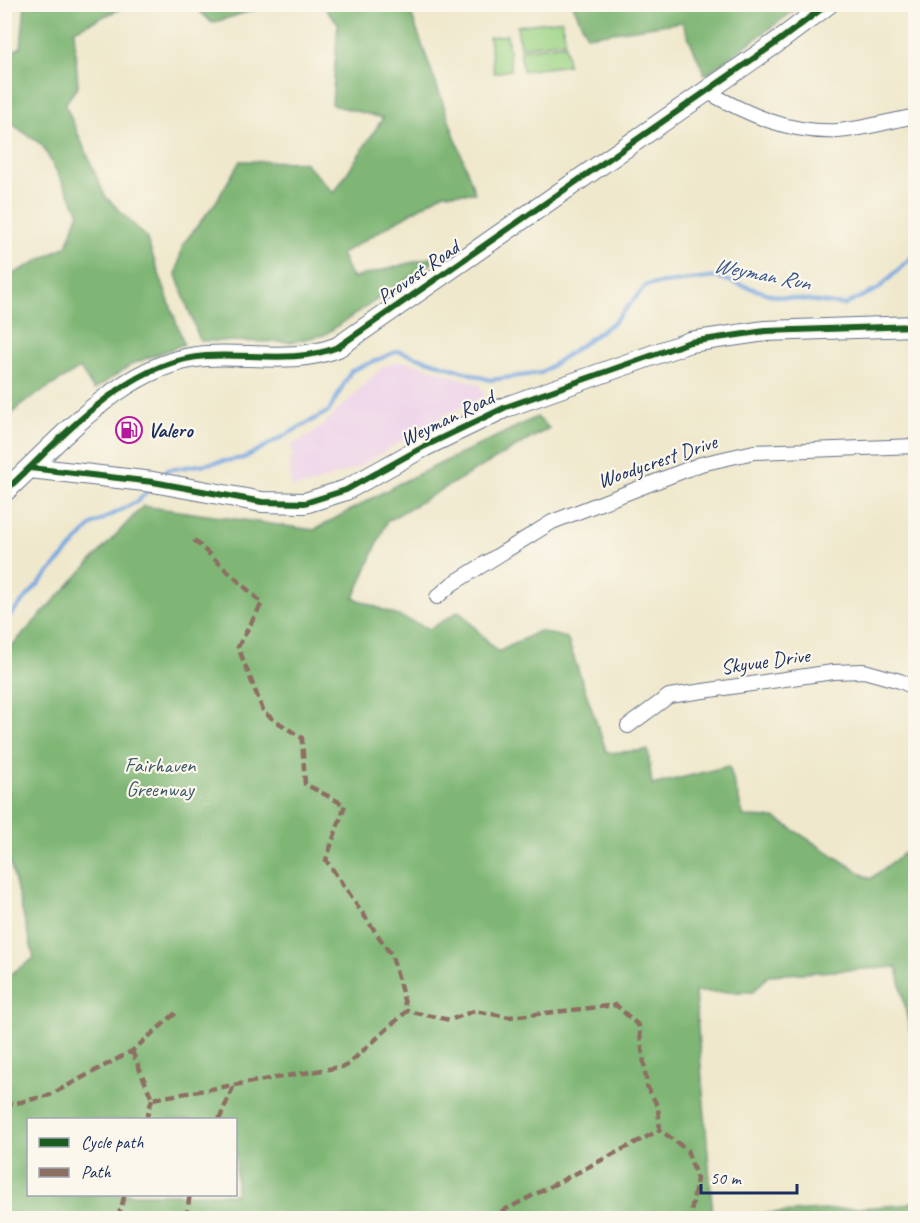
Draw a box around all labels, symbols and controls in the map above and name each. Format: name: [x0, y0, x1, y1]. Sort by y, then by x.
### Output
street label: Provost Road: [372, 232, 467, 310]
water label: Weyman Run: [711, 251, 815, 297]
street label: Weyman Road: [396, 383, 501, 452]
fuel station icon: Valero: [114, 415, 144, 445]
place label: Valero: [148, 417, 194, 443]
street label: Woodycrest Drive: [594, 428, 721, 494]
street label: Skyvue Drive: [719, 642, 813, 680]
park label: Fairhaven Greenway: [125, 752, 196, 802]
legend: [27, 1118, 237, 1196]
text: Cycle path: [81, 1131, 144, 1153]
scale bar: [701, 1157, 797, 1195]
text: Path: [81, 1161, 111, 1183]
text: 50 m: [710, 1167, 743, 1189]

